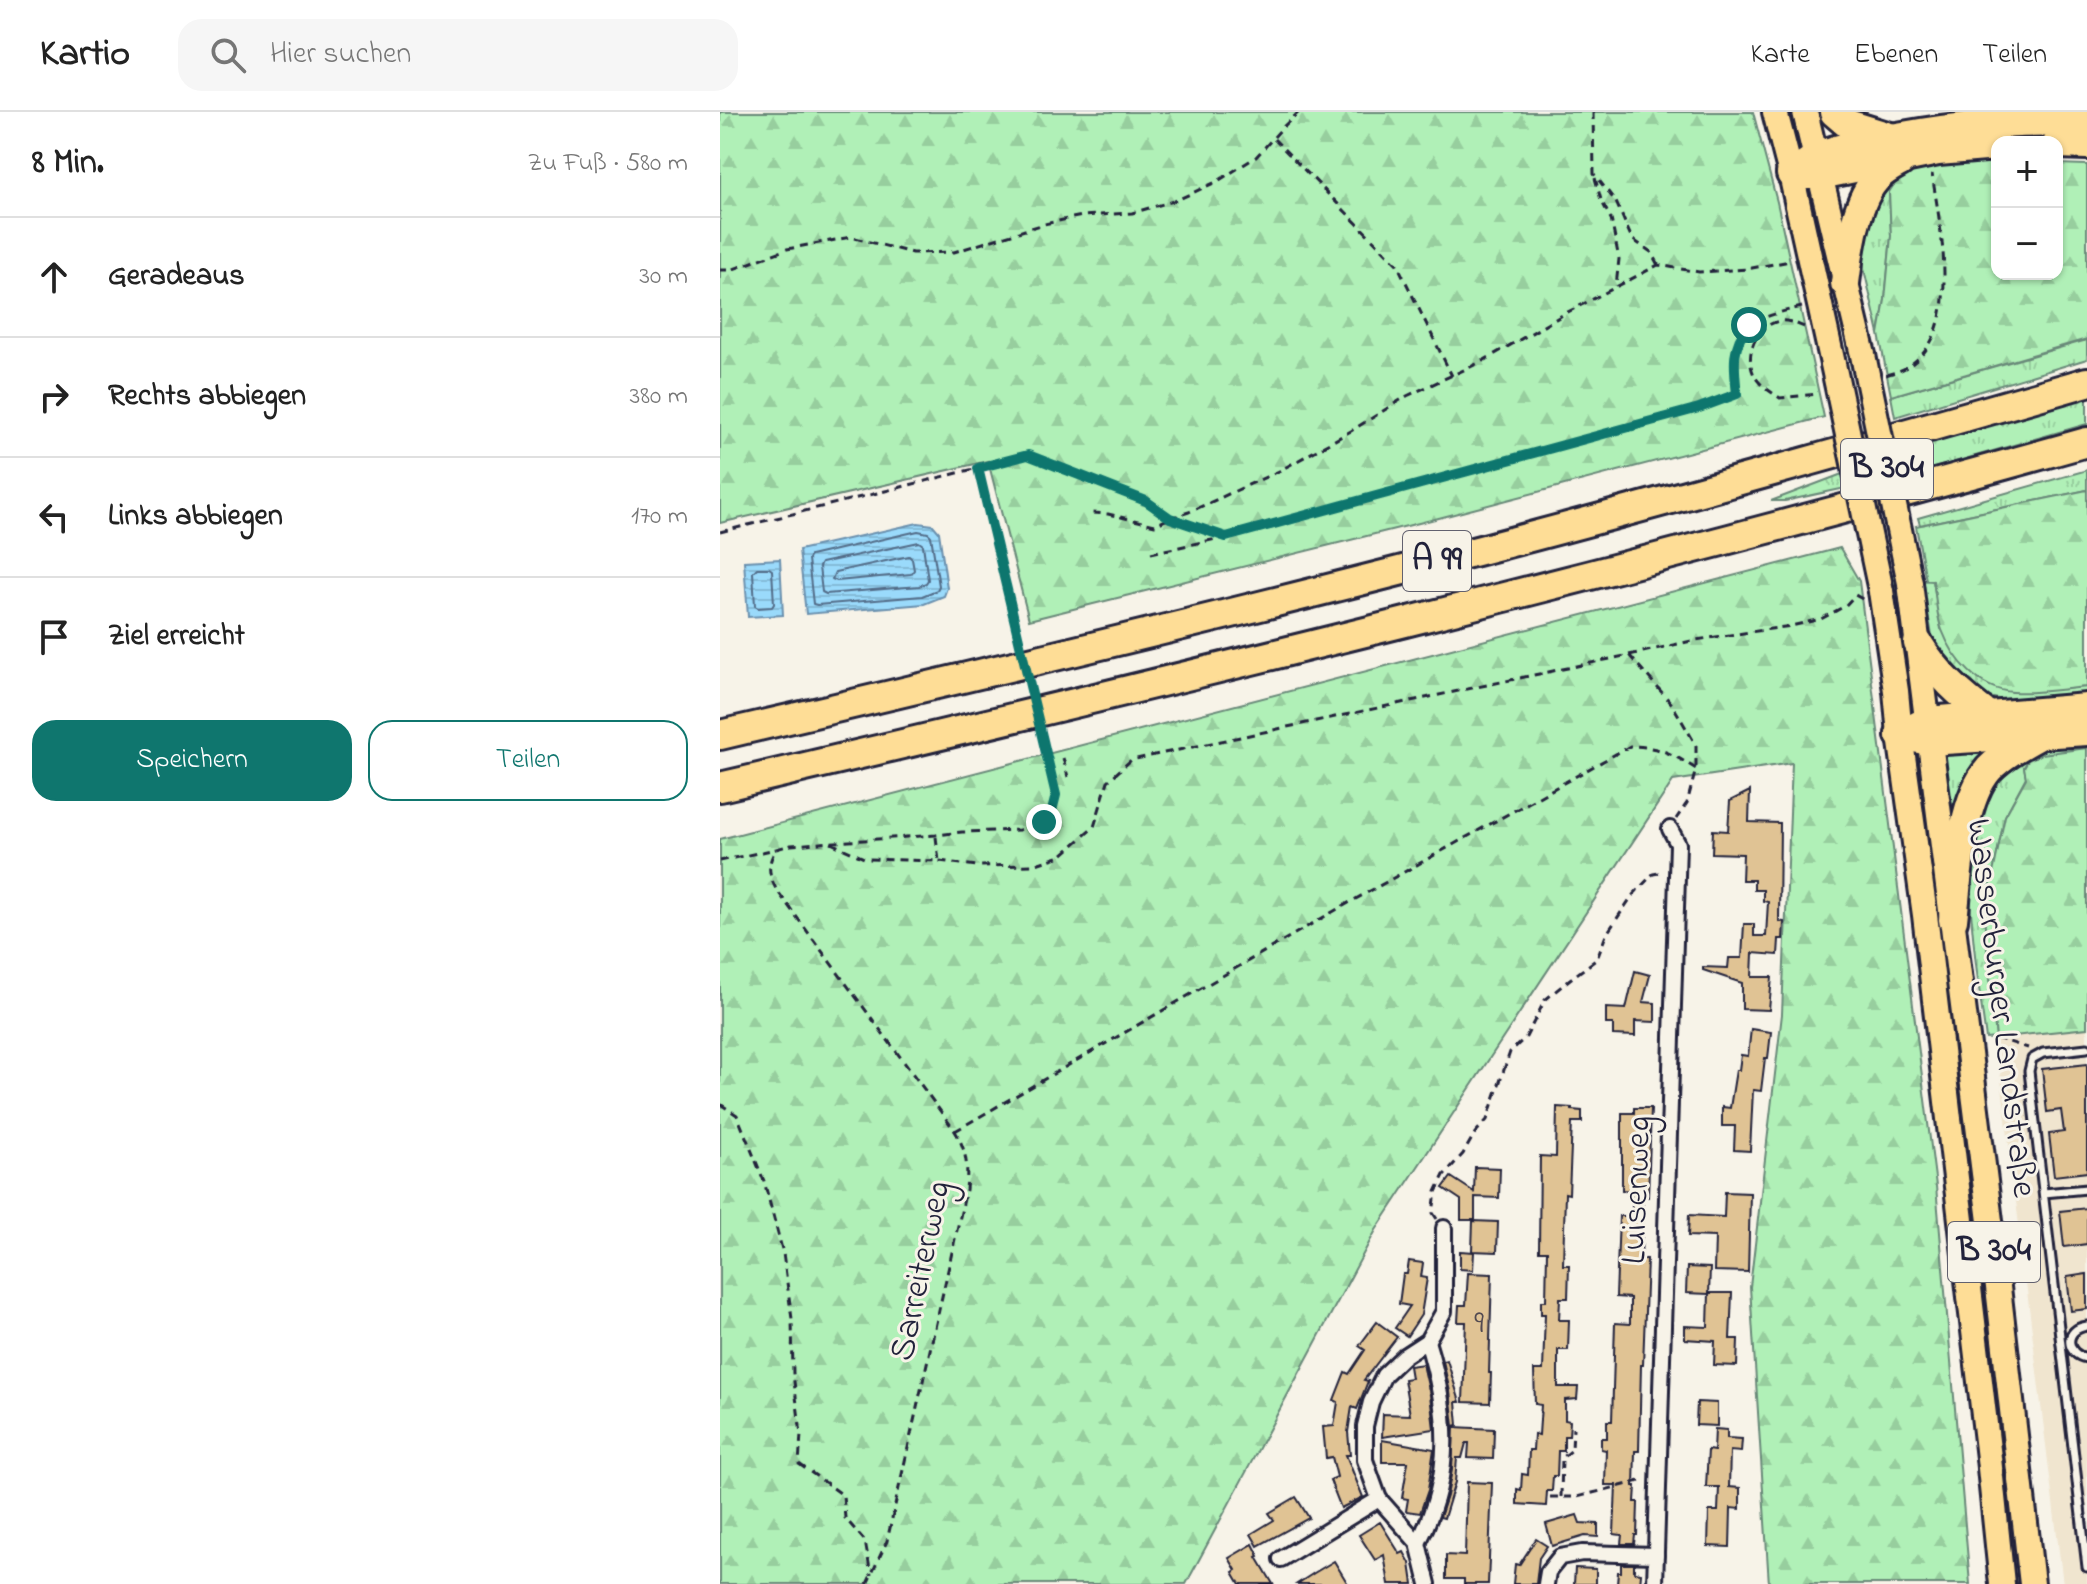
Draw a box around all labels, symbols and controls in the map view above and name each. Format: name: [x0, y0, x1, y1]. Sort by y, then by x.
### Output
search box: [178, 19, 738, 91]
text: Kartio: [40, 27, 130, 83]
icon: search: [206, 33, 250, 77]
text: Hier suchen: [270, 33, 411, 77]
text: Karte: [1751, 35, 1810, 76]
text: Ebenen: [1854, 35, 1938, 76]
text: Teilen: [1982, 35, 2047, 76]
map controls: [1991, 136, 2063, 280]
button: +: [1991, 136, 2063, 208]
text: 8 Min.: [32, 139, 104, 189]
text: Zu Fuß · 580 m: [527, 145, 688, 183]
button: −: [1991, 208, 2063, 280]
icon: ahead: [32, 255, 76, 299]
text: Geradeaus: [108, 255, 245, 299]
text: 30 m: [639, 258, 688, 296]
route start: [1731, 307, 1767, 343]
icon: right: [32, 375, 76, 419]
text: Rechts abbiegen: [108, 375, 306, 419]
text: 380 m: [630, 378, 688, 416]
road number: B 304: [1841, 439, 1933, 499]
icon: left: [32, 495, 76, 539]
text: Links abbiegen: [108, 495, 283, 539]
text: 170 m: [631, 498, 688, 536]
road number: A 99: [1403, 531, 1471, 591]
icon: arrive: [32, 615, 76, 659]
text: Ziel erreicht: [108, 615, 245, 659]
button: Speichern: [32, 720, 352, 801]
button: Teilen: [368, 720, 688, 801]
route end: [1026, 804, 1062, 840]
street label: Wasserburger Landstraße: [1950, 816, 2050, 1201]
street label: Luisenweg: [1609, 1115, 1667, 1265]
street label: Sarreiterweg: [877, 1176, 967, 1366]
road number: B 304: [1948, 1222, 2040, 1282]
house number: 9: [1474, 1301, 1484, 1348]

